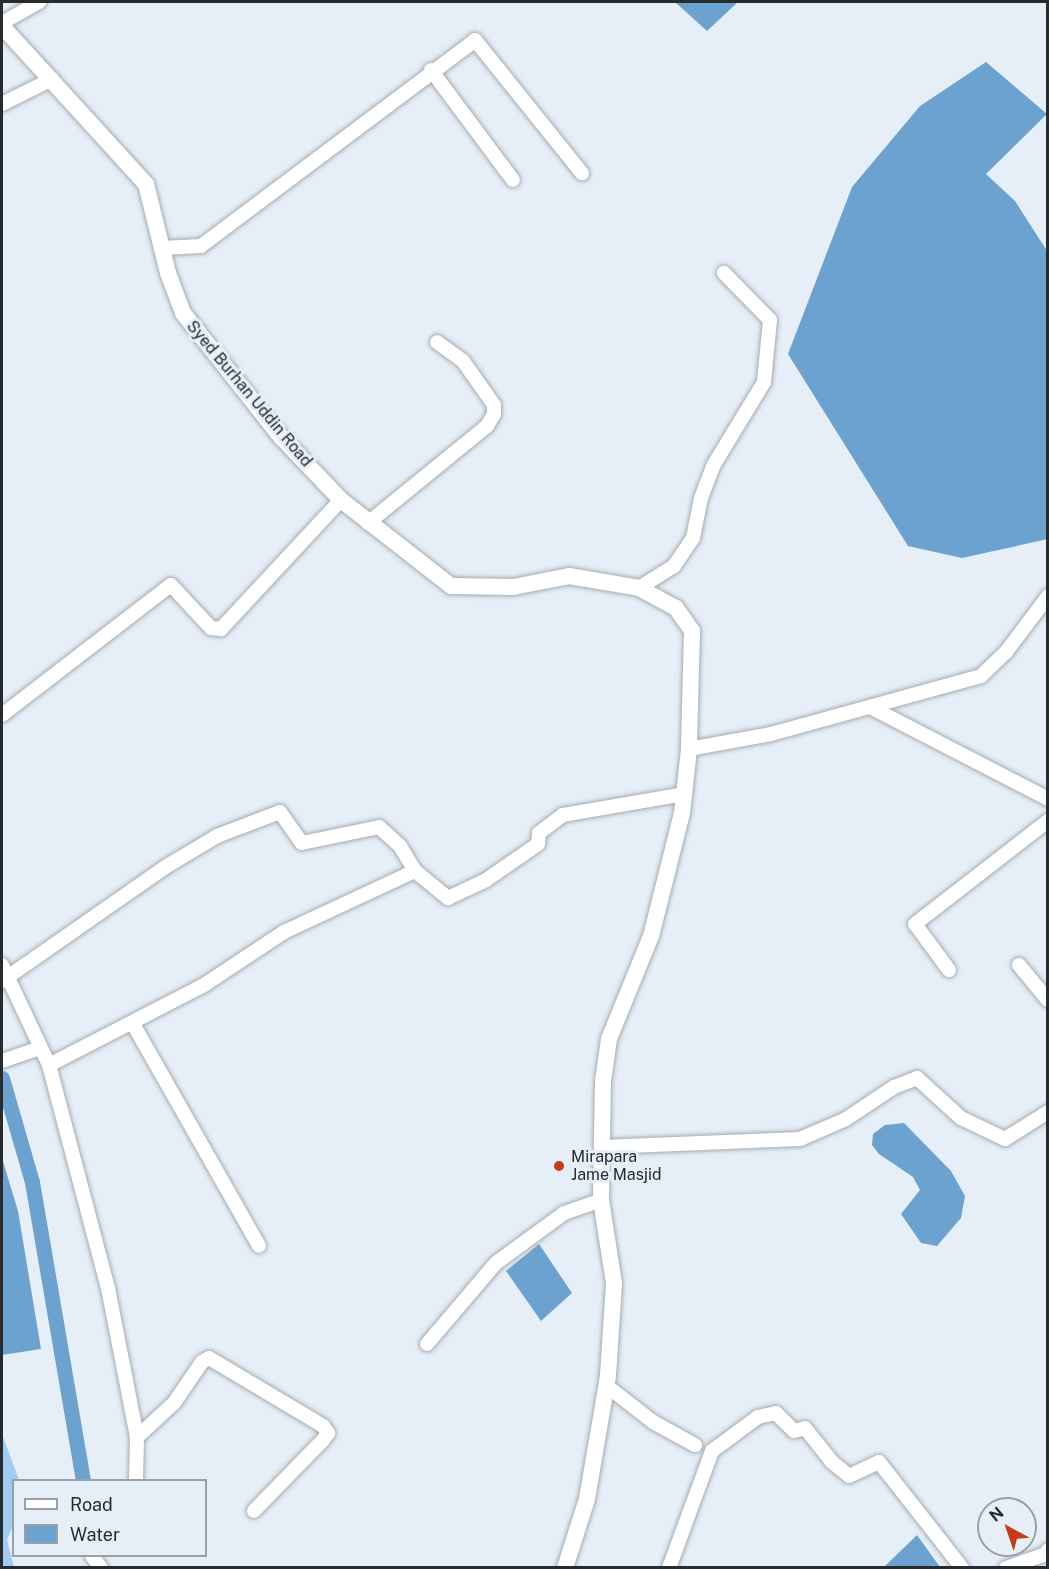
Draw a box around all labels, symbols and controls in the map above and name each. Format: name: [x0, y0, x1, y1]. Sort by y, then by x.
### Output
street label: Syed Burhan Uddin Road: [182, 317, 316, 471]
place label: Mirapara Jame Masjid: [571, 1147, 662, 1185]
marker: Mirapara Jame Masjid: [552, 1159, 566, 1173]
legend: [12, 1479, 207, 1557]
text: Road: [70, 1494, 113, 1515]
north arrow: [977, 1497, 1037, 1557]
text: N: [985, 1503, 1007, 1526]
text: Water: [70, 1524, 120, 1545]

